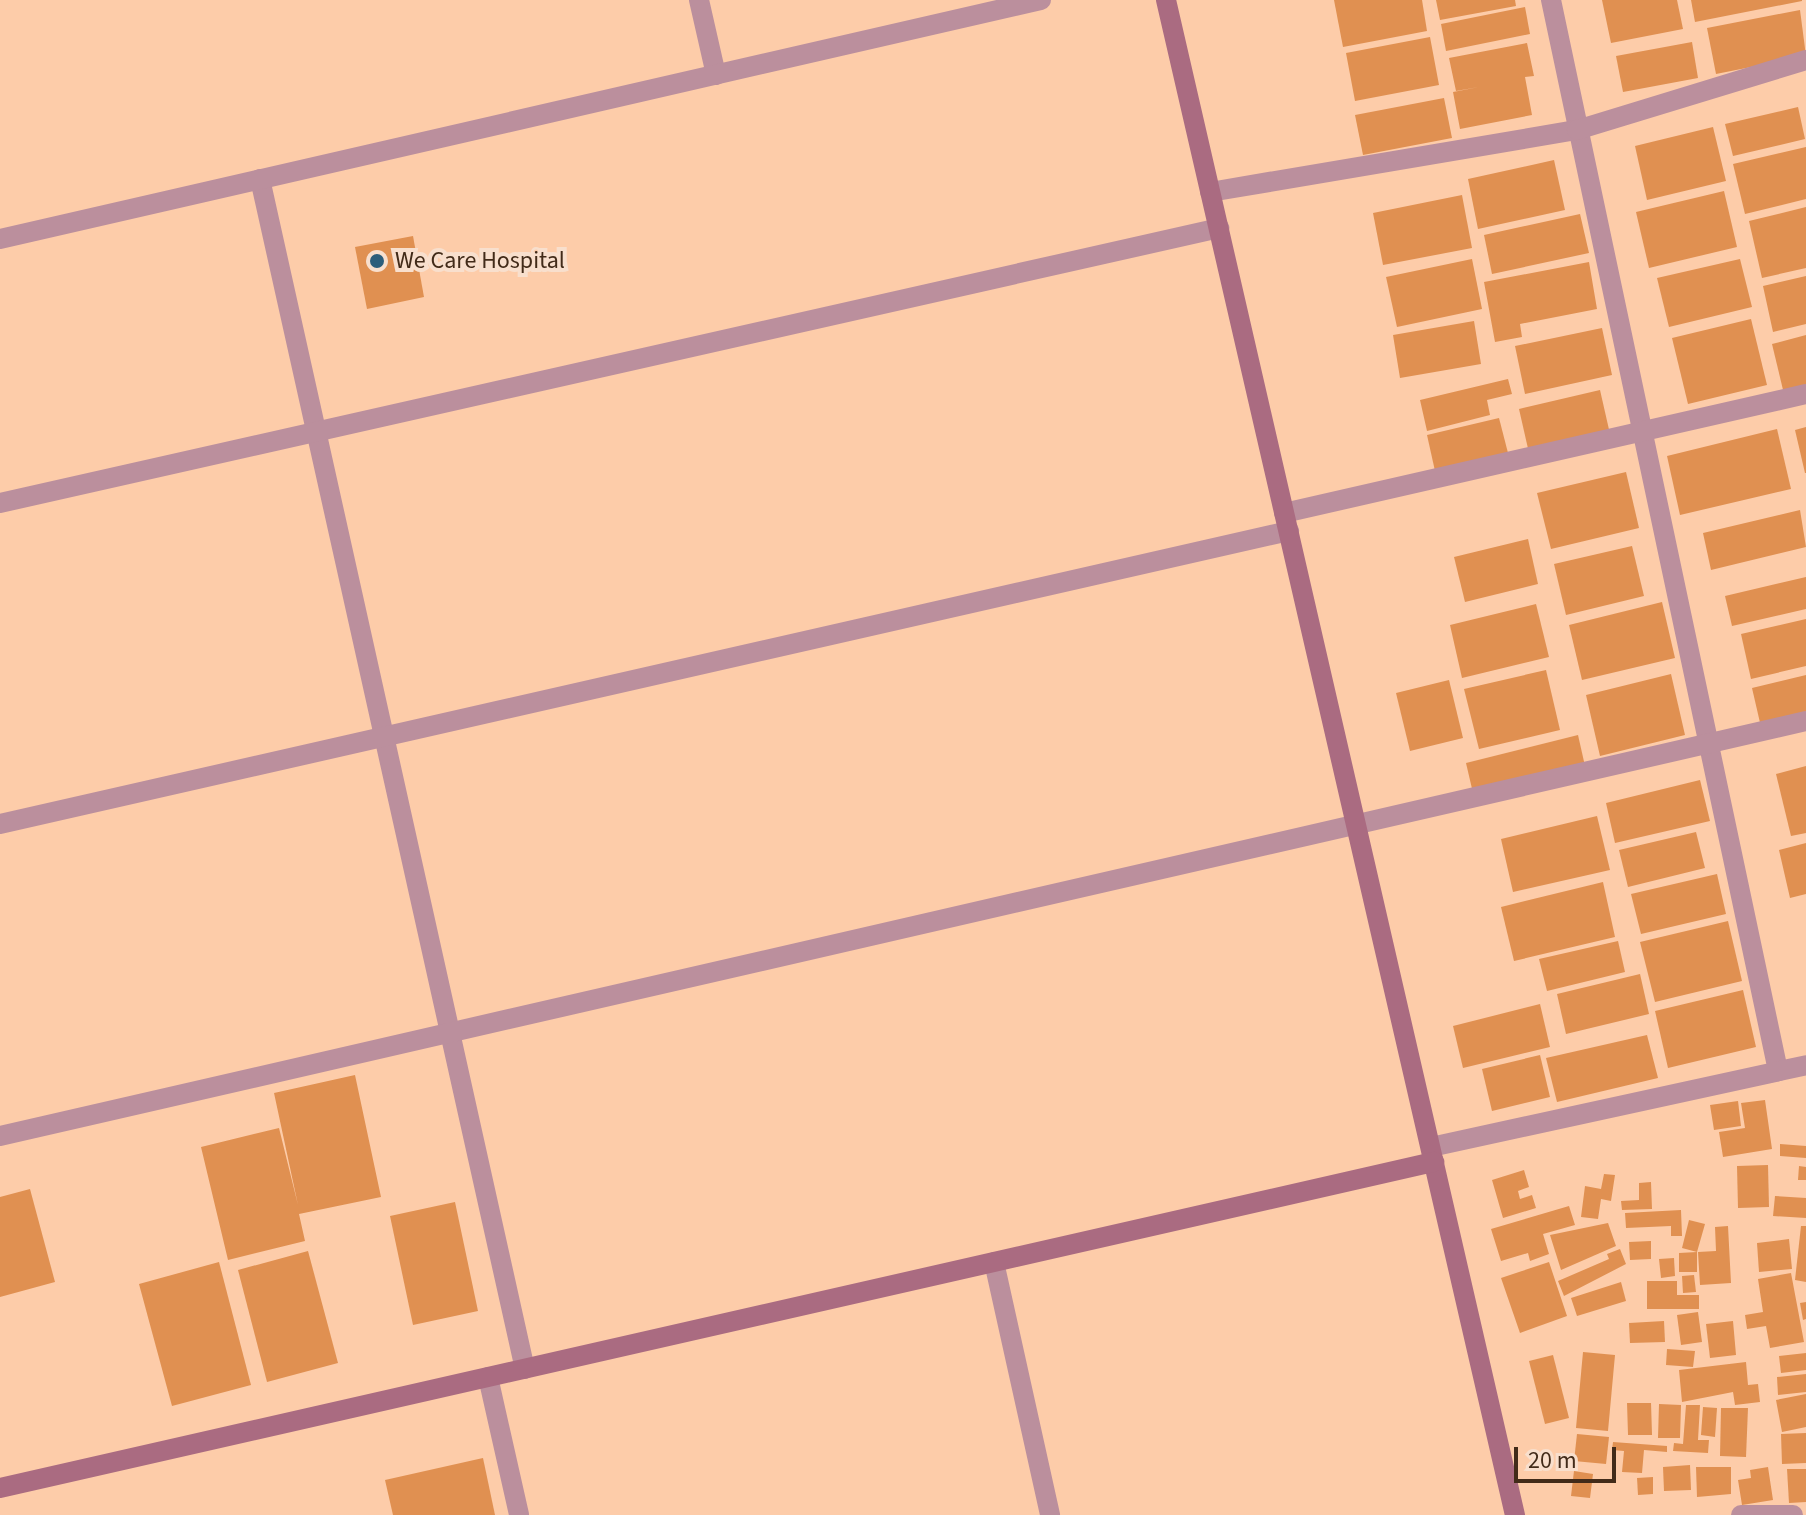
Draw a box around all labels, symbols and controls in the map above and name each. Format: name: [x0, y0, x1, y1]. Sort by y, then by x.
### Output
place label: We Care Hospital: [395, 247, 565, 275]
marker: We Care Hospital: [366, 250, 388, 272]
scale bar: [1518, 1431, 1620, 1481]
text: 20 m: [1528, 1443, 1577, 1478]

